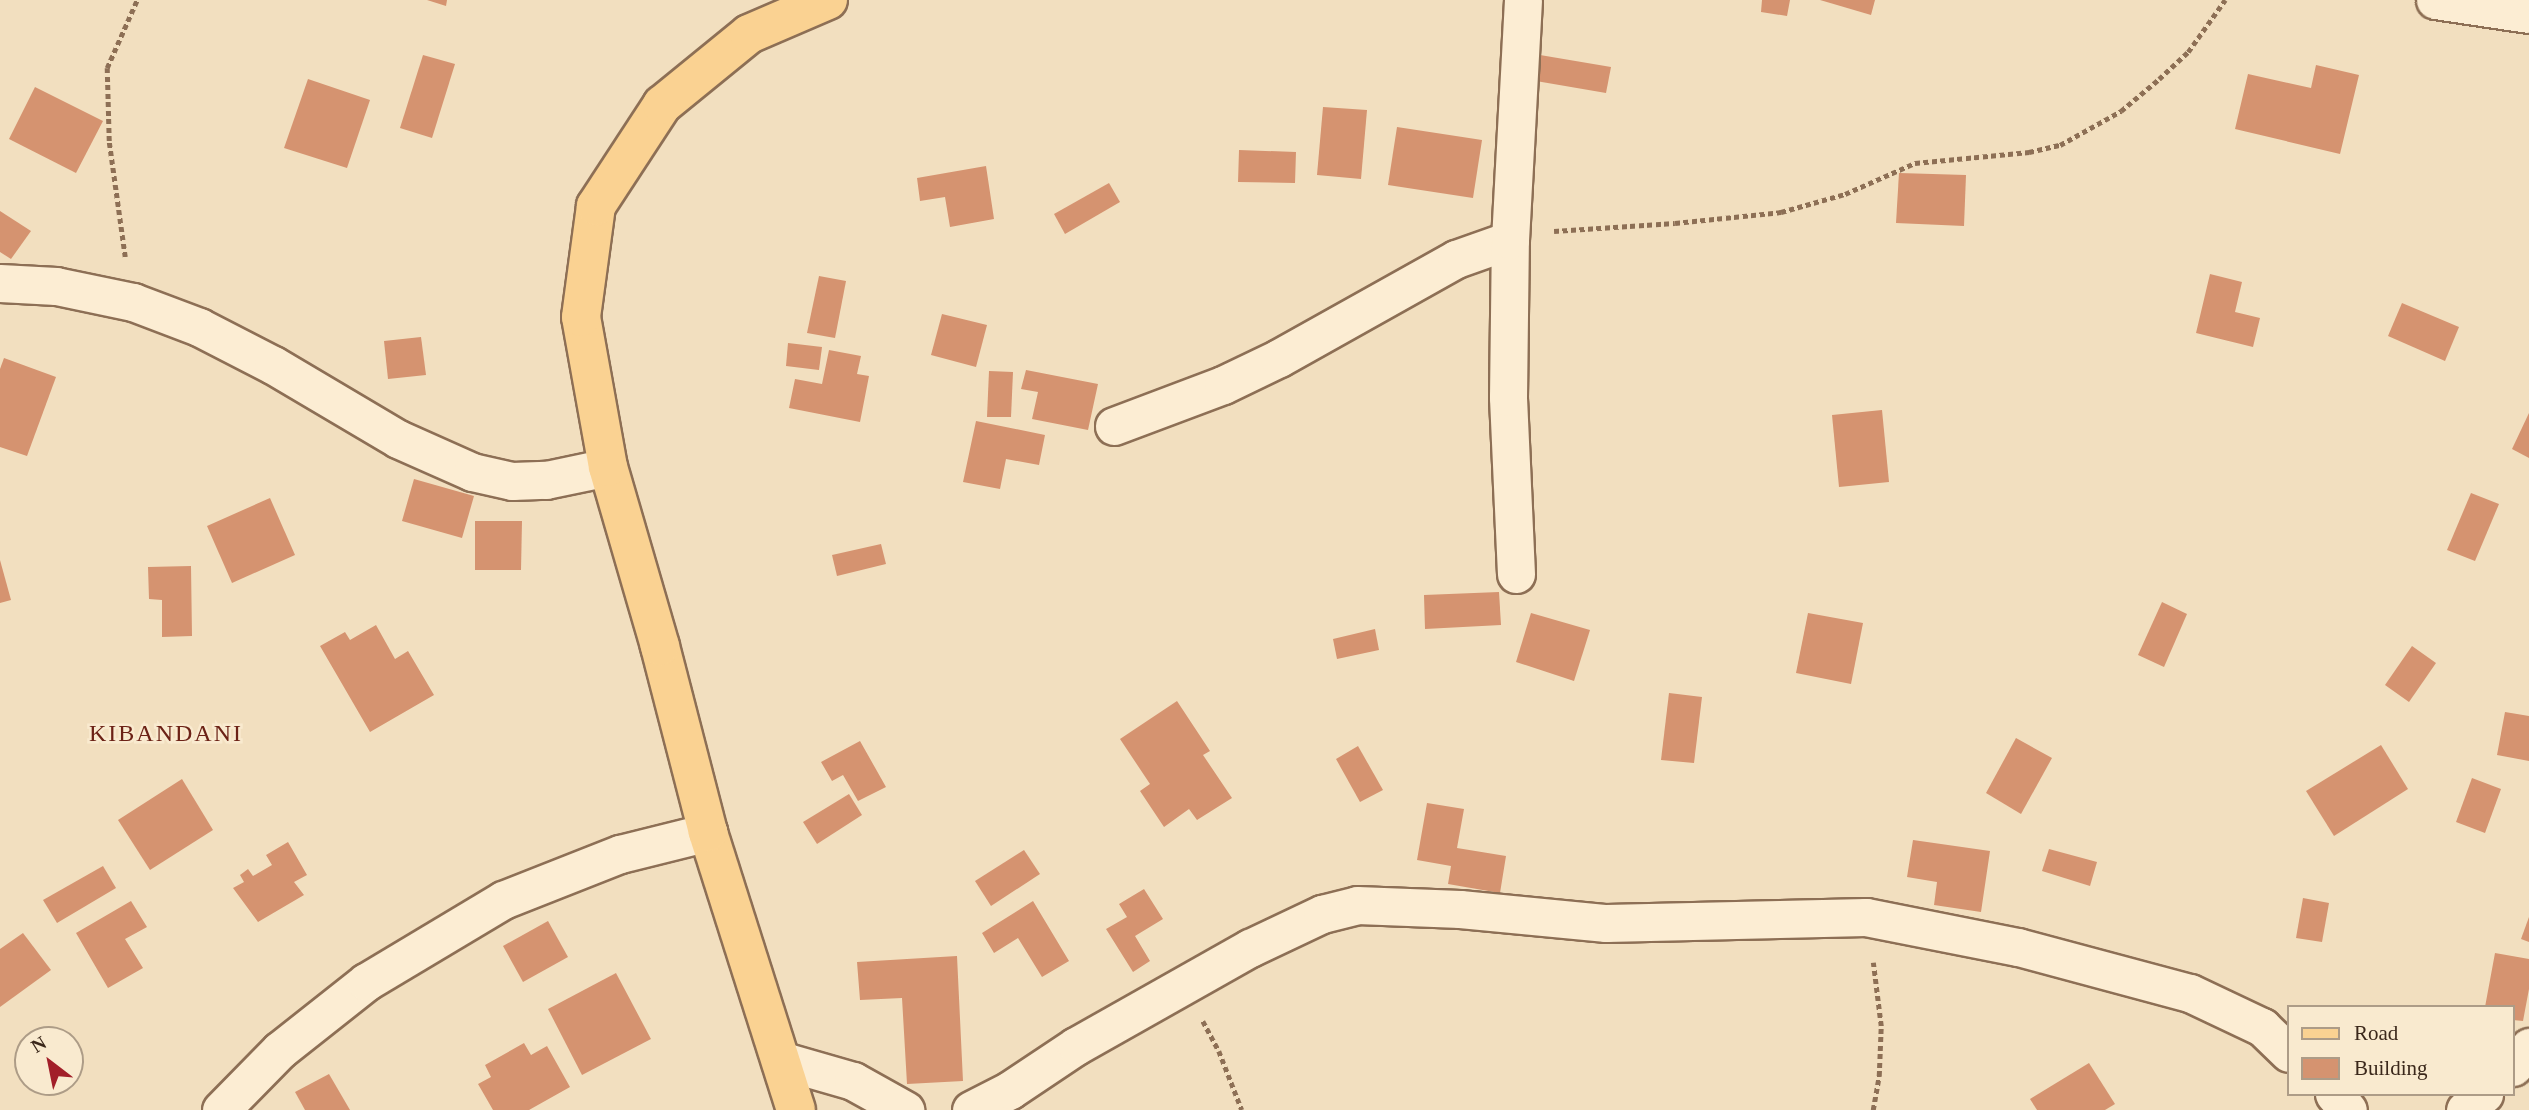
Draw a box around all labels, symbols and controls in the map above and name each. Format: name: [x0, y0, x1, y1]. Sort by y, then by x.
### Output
district label: KIBANDANI: [90, 720, 242, 748]
legend: [2288, 1005, 2515, 1096]
text: Road: [2354, 1021, 2398, 1045]
north arrow: [14, 1026, 84, 1096]
text: N: [27, 1032, 50, 1057]
text: Building: [2354, 1056, 2428, 1080]

